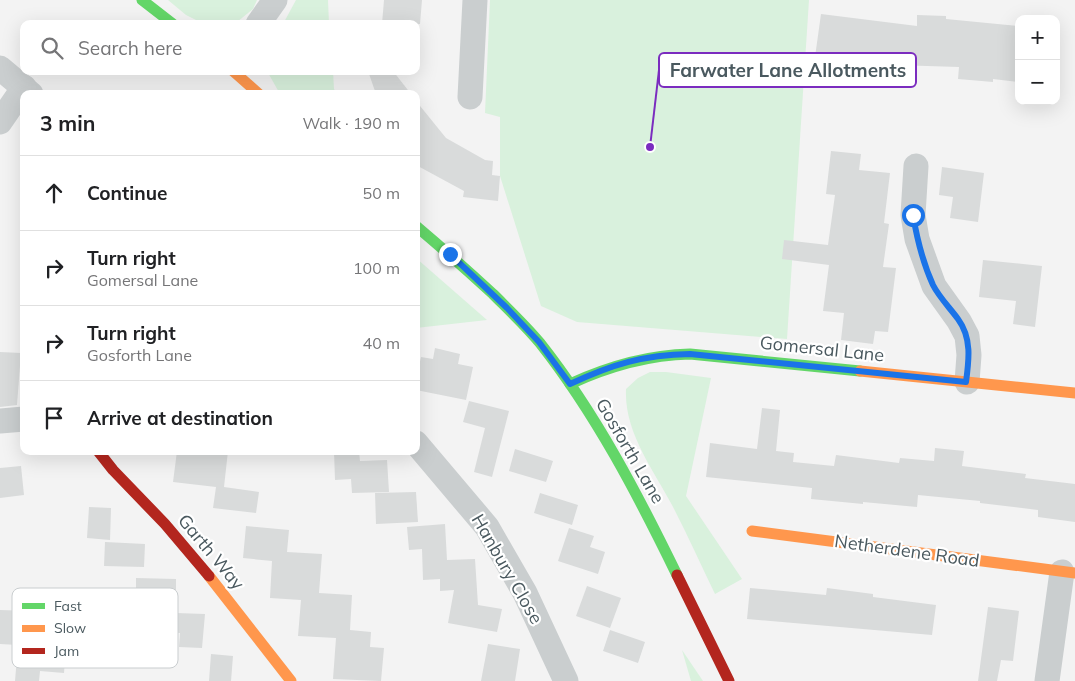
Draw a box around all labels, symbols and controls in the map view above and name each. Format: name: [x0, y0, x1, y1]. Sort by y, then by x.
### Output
map controls: [1015, 15, 1060, 105]
button: +: [1015, 15, 1060, 60]
search box: [20, 20, 420, 75]
icon: search: [38, 34, 66, 62]
text: Search here: [78, 36, 182, 60]
callout: Farwater Lane Allotments: [659, 53, 916, 87]
text: Farwater Lane Allotments: [670, 58, 906, 82]
button: −: [1015, 60, 1060, 105]
text: 3 min: [40, 110, 95, 136]
text: Walk · 190 m: [302, 113, 400, 133]
icon: ahead: [40, 179, 68, 207]
text: Continue: [87, 181, 167, 205]
text: 50 m: [363, 183, 400, 203]
route start: [902, 204, 925, 227]
route end: [439, 243, 462, 266]
text: Turn right: [87, 246, 176, 270]
icon: right: [40, 254, 68, 282]
text: 100 m: [353, 258, 400, 278]
text: Gomersal Lane: [87, 270, 198, 290]
text: Turn right: [87, 321, 176, 345]
icon: right: [40, 329, 68, 357]
street label: Gomersal Lane: [759, 331, 885, 366]
text: 40 m: [363, 333, 400, 353]
text: Gosforth Lane: [87, 345, 192, 365]
street label: Gosforth Lane: [591, 394, 670, 508]
icon: arrive: [40, 404, 68, 432]
text: Arrive at destination: [87, 406, 273, 430]
street label: Garth Way: [173, 509, 250, 595]
street label: Hanbury Close: [467, 510, 548, 628]
street label: Netherdene Road: [833, 529, 981, 572]
legend: [12, 588, 178, 668]
text: Fast: [54, 597, 82, 615]
text: Slow: [54, 619, 86, 637]
text: Jam: [54, 642, 79, 660]

